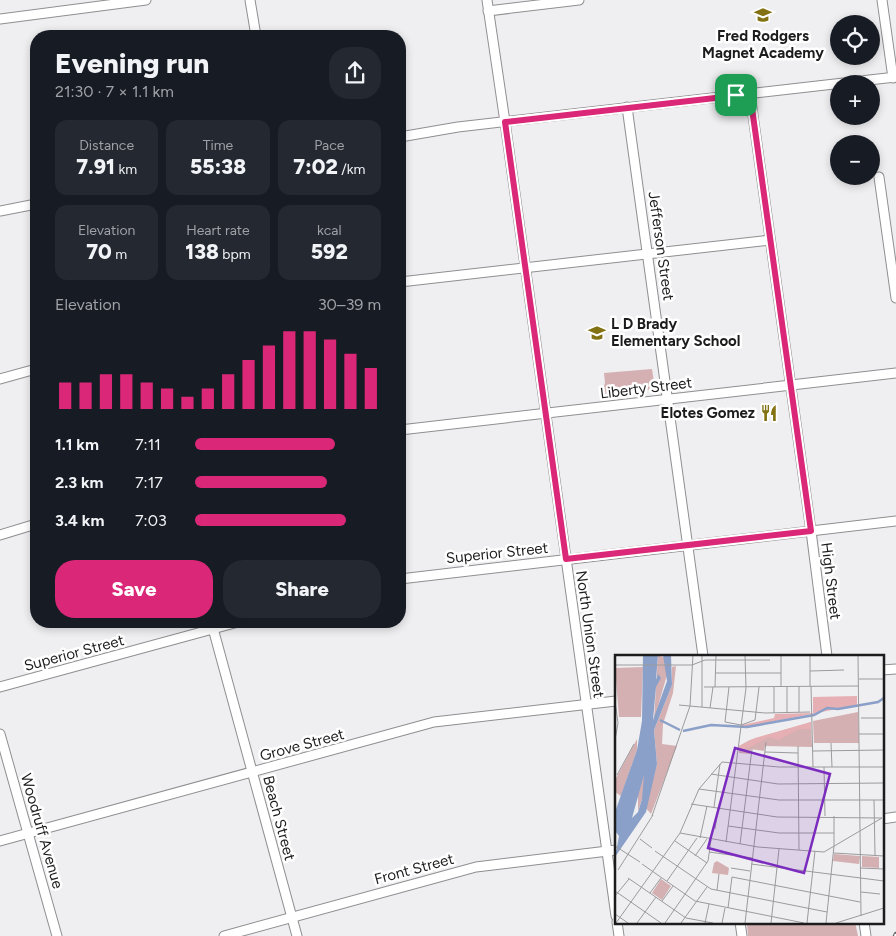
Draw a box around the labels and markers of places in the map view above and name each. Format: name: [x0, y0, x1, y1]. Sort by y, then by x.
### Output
school or university icon: Fred Rodgers Magnet Academy: [753, 5, 773, 25]
place label: Fred Rodgers Magnet Academy: [702, 27, 824, 62]
pin: [715, 74, 757, 116]
place label: L D Brady Elementary School: [611, 315, 741, 350]
school or university icon: L D Brady Elementary School: [587, 323, 607, 343]
restaurant icon: Elotes Gomez: [759, 403, 779, 423]
place label: Elotes Gomez: [661, 404, 755, 422]

